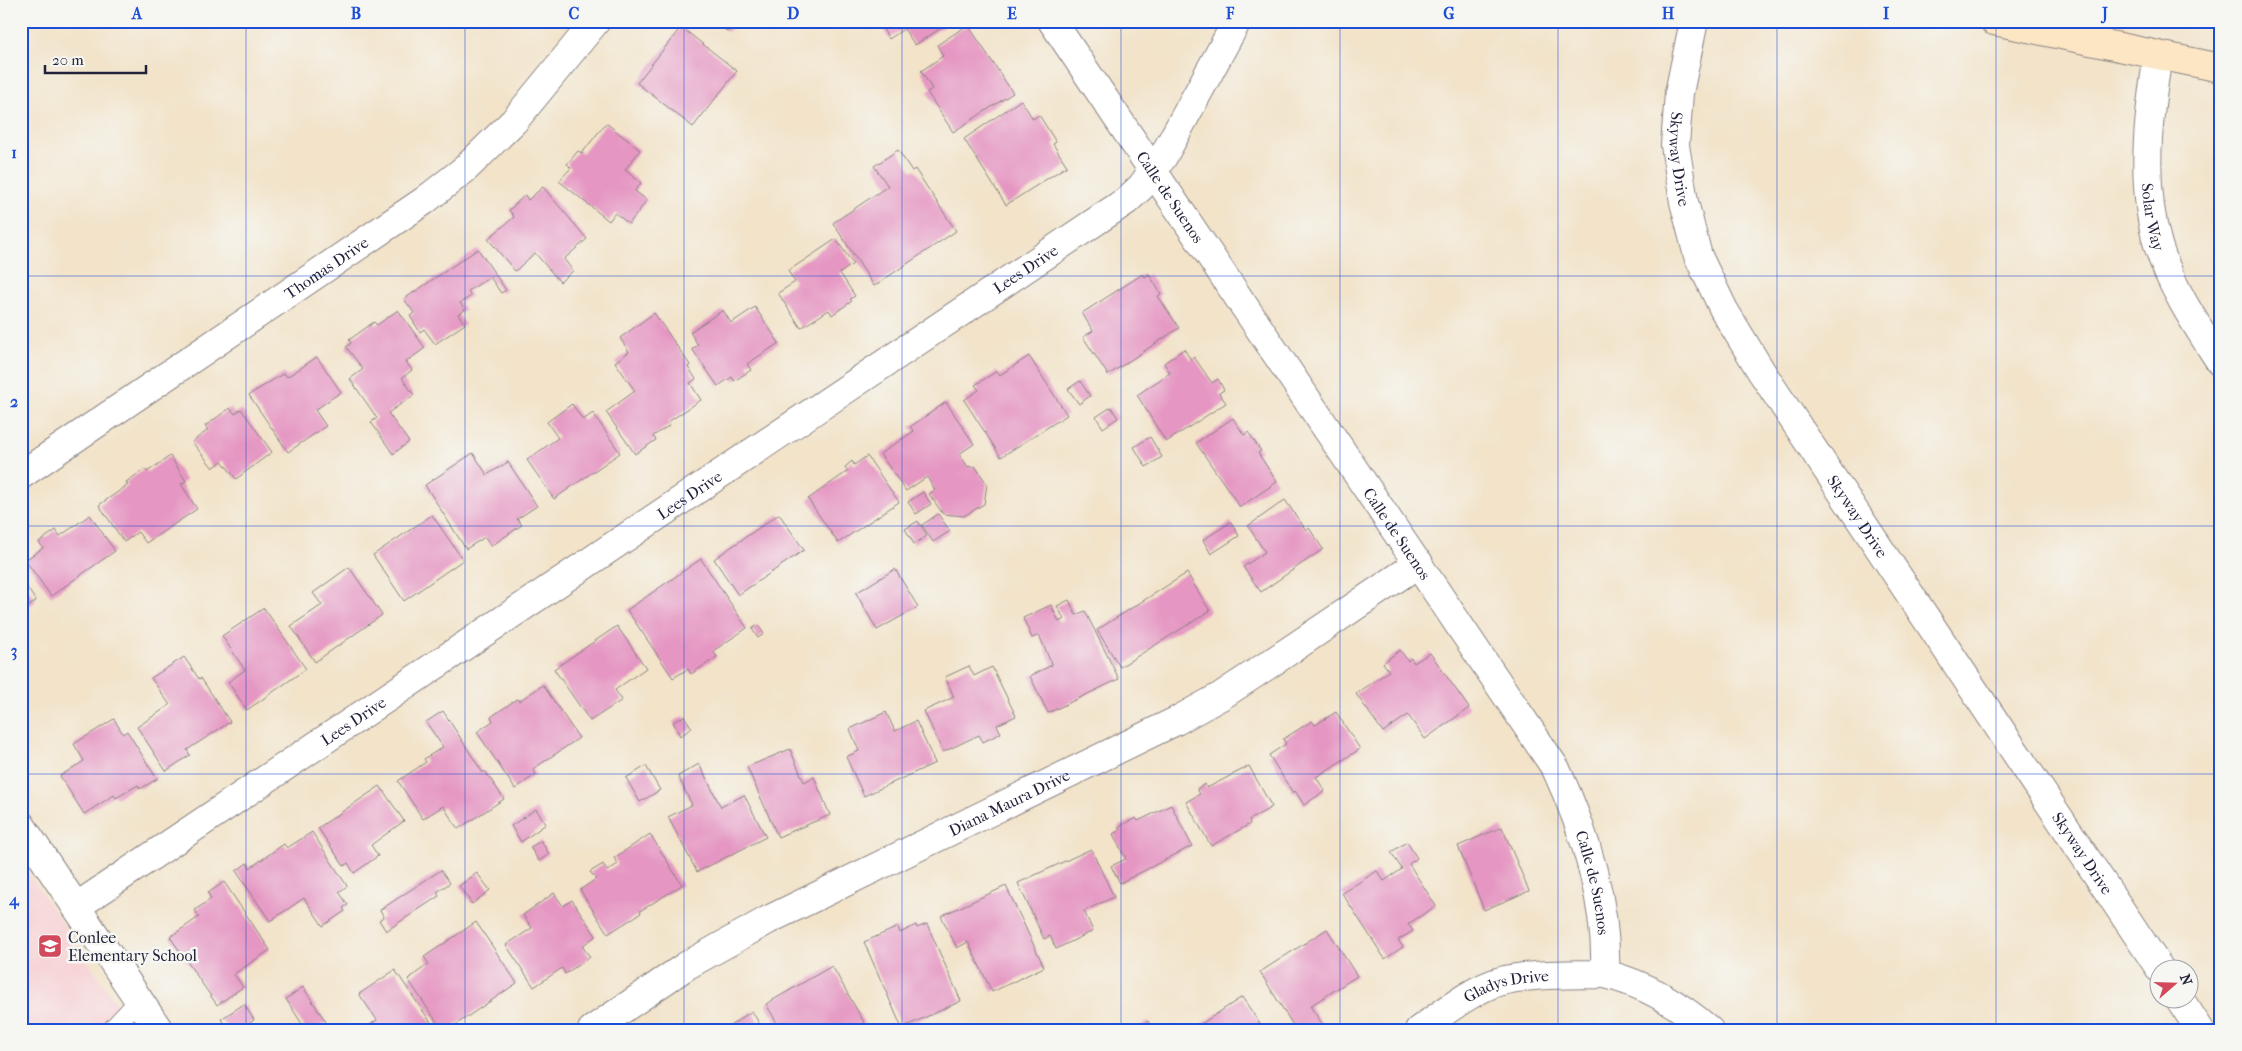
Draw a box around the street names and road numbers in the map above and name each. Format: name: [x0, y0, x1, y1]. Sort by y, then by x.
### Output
street label: Skyway Drive: [1665, 111, 1694, 209]
street label: Calle de Suenos: [1132, 148, 1208, 247]
street label: Solar Way: [2138, 182, 2168, 254]
street label: Thomas Drive: [281, 233, 372, 303]
street label: Lees Drive: [990, 241, 1062, 298]
street label: Lees Drive: [654, 466, 726, 524]
street label: Skyway Drive: [1823, 472, 1892, 561]
street label: Calle de Suenos: [1359, 484, 1435, 583]
street label: Lees Drive: [317, 692, 390, 750]
street label: Diana Maura Drive: [946, 765, 1073, 840]
street label: Skyway Drive: [2048, 809, 2117, 898]
street label: Calle de Suenos: [1572, 828, 1613, 936]
street label: Gladys Drive: [1460, 966, 1549, 1007]

